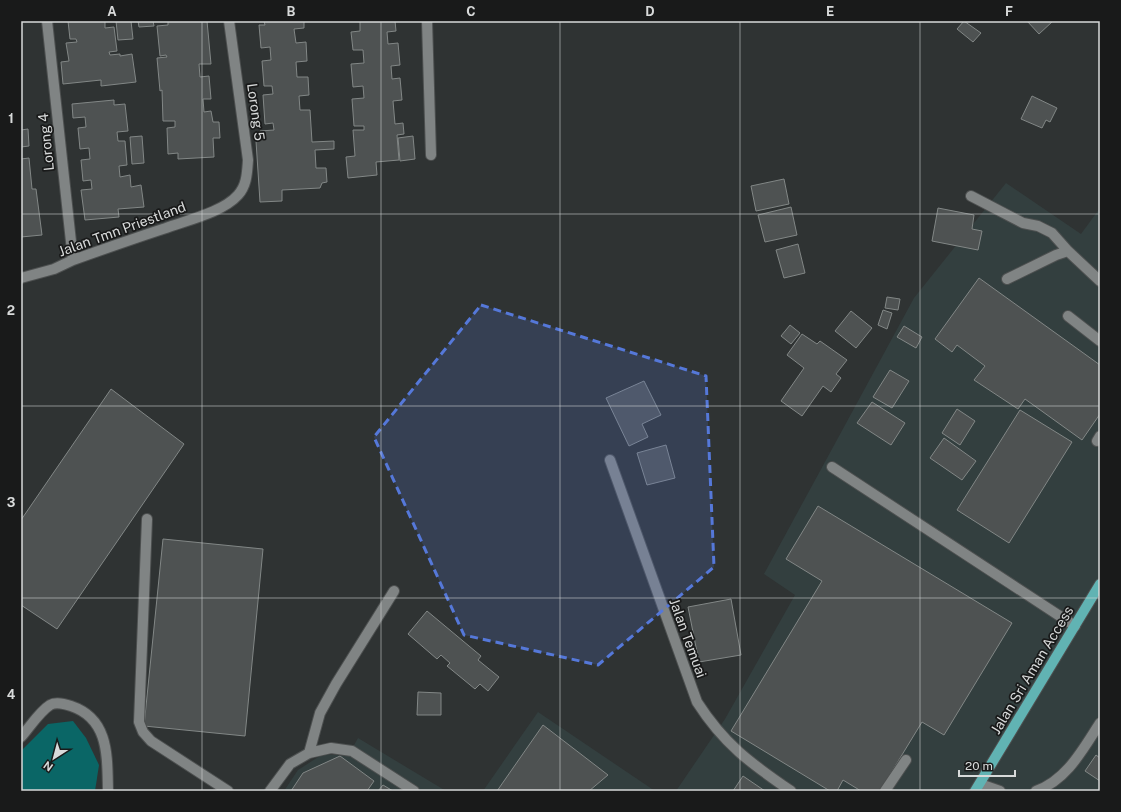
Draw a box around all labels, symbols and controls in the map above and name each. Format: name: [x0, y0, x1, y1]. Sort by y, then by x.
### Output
text: A: [107, 4, 117, 19]
text: B: [287, 4, 296, 19]
text: C: [466, 4, 476, 19]
text: D: [645, 4, 655, 19]
text: E: [826, 4, 834, 19]
text: F: [1005, 4, 1013, 19]
street label: Lorong 5: [244, 82, 268, 142]
text: 1: [8, 111, 14, 126]
street label: Lorong 4: [35, 112, 57, 172]
street label: Jalan Tmn Priestland: [56, 198, 188, 260]
text: 2: [7, 303, 15, 318]
text: 3: [7, 495, 16, 510]
street label: Jalan Temuai: [666, 596, 710, 680]
street label: Jalan Sri Aman Access: [987, 603, 1077, 737]
text: 4: [7, 687, 16, 702]
north arrow: [34, 738, 74, 778]
scale bar: [959, 752, 1015, 778]
text: N: [41, 759, 55, 773]
text: 20 m: [965, 759, 993, 773]

